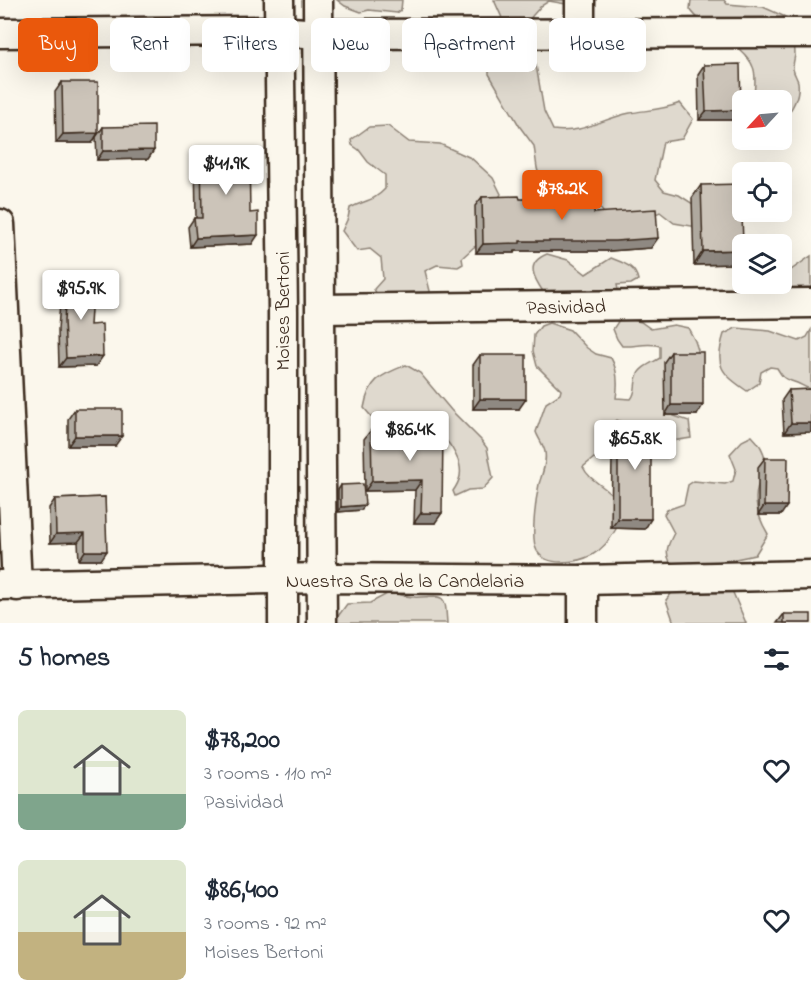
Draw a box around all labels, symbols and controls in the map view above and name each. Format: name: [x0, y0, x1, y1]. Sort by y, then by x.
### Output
chip: Buy: [18, 18, 98, 72]
chip: Rent: [110, 18, 190, 72]
chip: Filters: [202, 18, 299, 72]
chip: New: [311, 18, 390, 72]
chip: Apartment: [402, 18, 537, 72]
chip: House: [549, 18, 646, 72]
north arrow: [732, 90, 792, 150]
map controls: [732, 90, 792, 294]
pin: $41.9K: [177, 145, 275, 196]
text: $41.9K: [203, 150, 249, 179]
button: locate: [732, 162, 792, 222]
pin: $78.2K: [513, 170, 611, 221]
text: $78.2K: [536, 175, 588, 204]
button: layers: [732, 234, 792, 294]
street label: Moises Bertoni: [270, 251, 299, 371]
pin: $95.9K: [32, 270, 130, 321]
text: $95.9K: [56, 275, 106, 304]
street label: Pasividad: [526, 293, 606, 324]
pin: $86.4K: [361, 411, 459, 462]
text: $86.4K: [385, 416, 435, 445]
pin: $65.8K: [586, 420, 684, 471]
text: $65.8K: [608, 425, 662, 454]
street label: Nuestra Sra de la Candelaria: [286, 568, 524, 597]
text: 5 homes: [18, 640, 110, 678]
icon: filters: [760, 643, 793, 676]
text: $78,200: [204, 722, 280, 760]
icon: home: [66, 734, 138, 806]
icon: heart: [760, 754, 793, 787]
text: 3 rooms · 110 m²: [204, 760, 332, 789]
text: Pasividad: [204, 789, 284, 818]
text: $86,400: [204, 872, 279, 910]
icon: home: [66, 884, 138, 956]
icon: heart: [760, 904, 793, 937]
text: 3 rooms · 92 m²: [204, 910, 327, 939]
text: Moises Bertoni: [204, 939, 324, 968]

